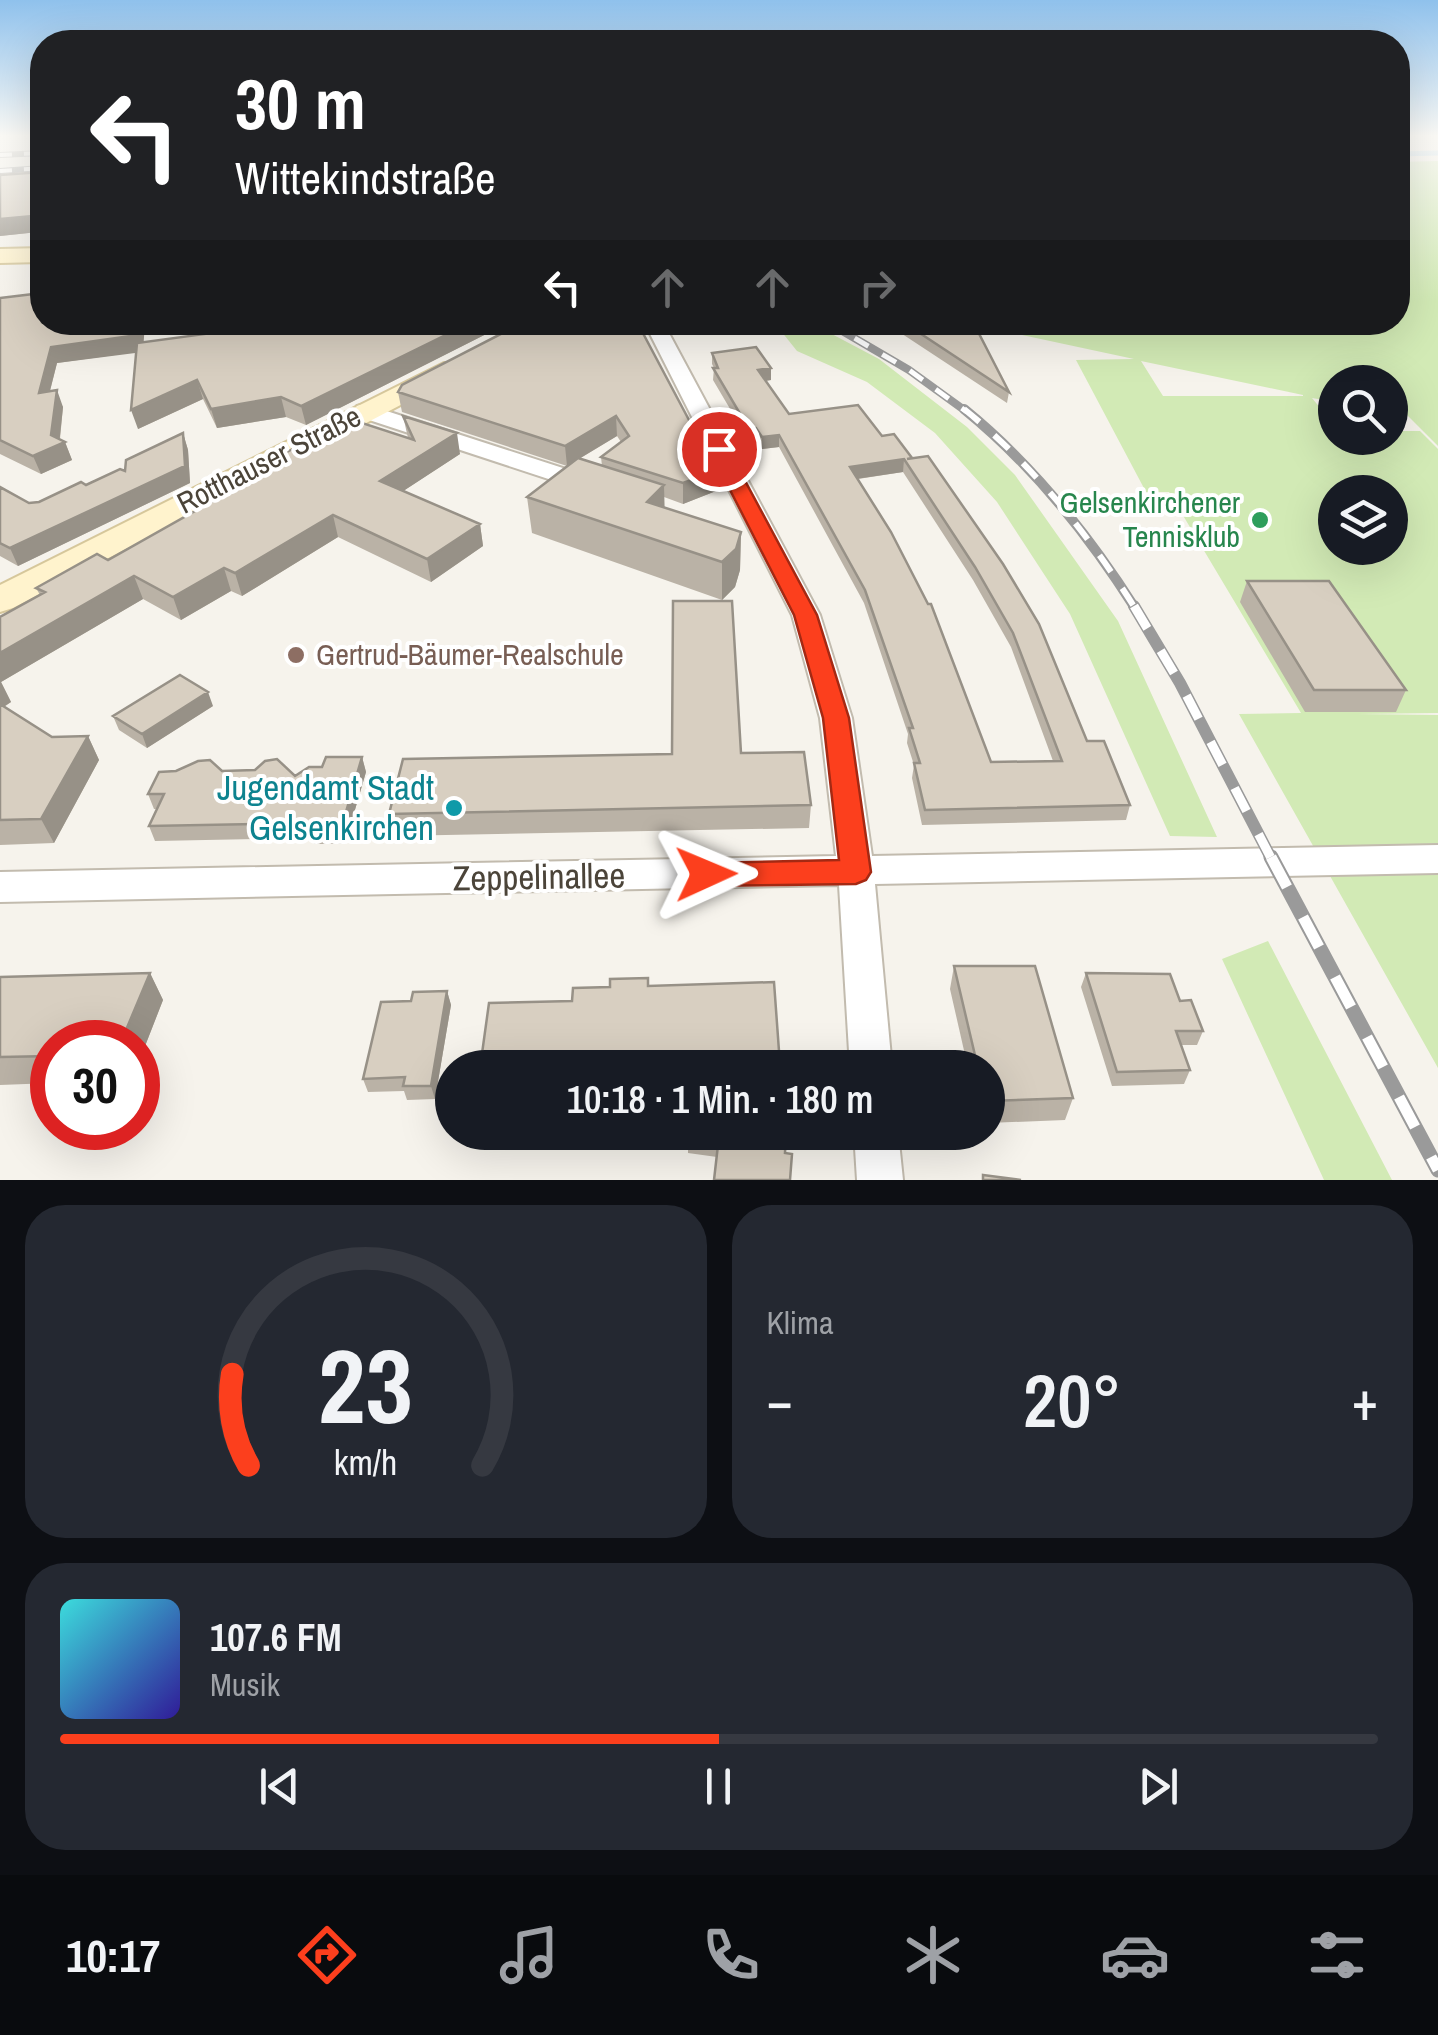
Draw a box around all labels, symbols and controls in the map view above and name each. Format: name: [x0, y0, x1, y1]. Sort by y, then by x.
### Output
text: 30 m: [235, 57, 366, 151]
icon: left: [70, 70, 200, 200]
text: Wittekindstraße: [235, 147, 495, 208]
icon: left: [535, 260, 590, 315]
icon: ahead: [640, 260, 695, 315]
icon: ahead: [745, 260, 800, 315]
icon: right: [850, 260, 905, 315]
map controls: [1318, 365, 1408, 565]
button: search: [1318, 365, 1408, 455]
street label: Rotthauser Straße: [170, 396, 367, 523]
pin: [677, 407, 762, 492]
icon: arrive: [692, 422, 747, 477]
button: layers: [1318, 475, 1408, 565]
place label: Gelsenkirchener Tennisklub: [1060, 482, 1241, 556]
marker: Gelsenkirchener Tennisklub: [1249, 509, 1271, 531]
place label: Gertrud-Bäumer-Realschule: [316, 634, 624, 674]
marker: Gertrud-Bäumer-Realschule: [285, 644, 307, 666]
place label: Jugendamt Stadt Gelsenkirchen: [217, 764, 434, 851]
marker: Jugendamt Stadt Gelsenkirchen: [443, 797, 465, 819]
position arrow: [654, 822, 758, 926]
street label: Zeppelinallee: [452, 852, 626, 902]
speed limit sign: 30: [30, 1020, 160, 1150]
text: 10:18 · 1 Min. · 180 m: [567, 1074, 873, 1125]
text: Klima: [767, 1301, 834, 1344]
text: 23: [318, 1315, 413, 1455]
text: 20°: [1023, 1349, 1121, 1450]
text: −: [767, 1363, 793, 1437]
text: +: [1352, 1363, 1378, 1437]
text: km/h: [334, 1438, 398, 1486]
text: 107.6 FM: [210, 1612, 342, 1663]
text: Musik: [210, 1663, 280, 1706]
icon: previous: [252, 1759, 307, 1814]
icon: pause: [691, 1759, 746, 1814]
icon: next: [1131, 1759, 1186, 1814]
icon: directions: [292, 1920, 362, 1990]
icon: music: [494, 1920, 564, 1990]
icon: phone: [696, 1920, 766, 1990]
icon: climate: [898, 1920, 968, 1990]
icon: car: [1100, 1920, 1170, 1990]
icon: filters: [1302, 1920, 1372, 1990]
text: 10:17: [66, 1925, 160, 1986]

